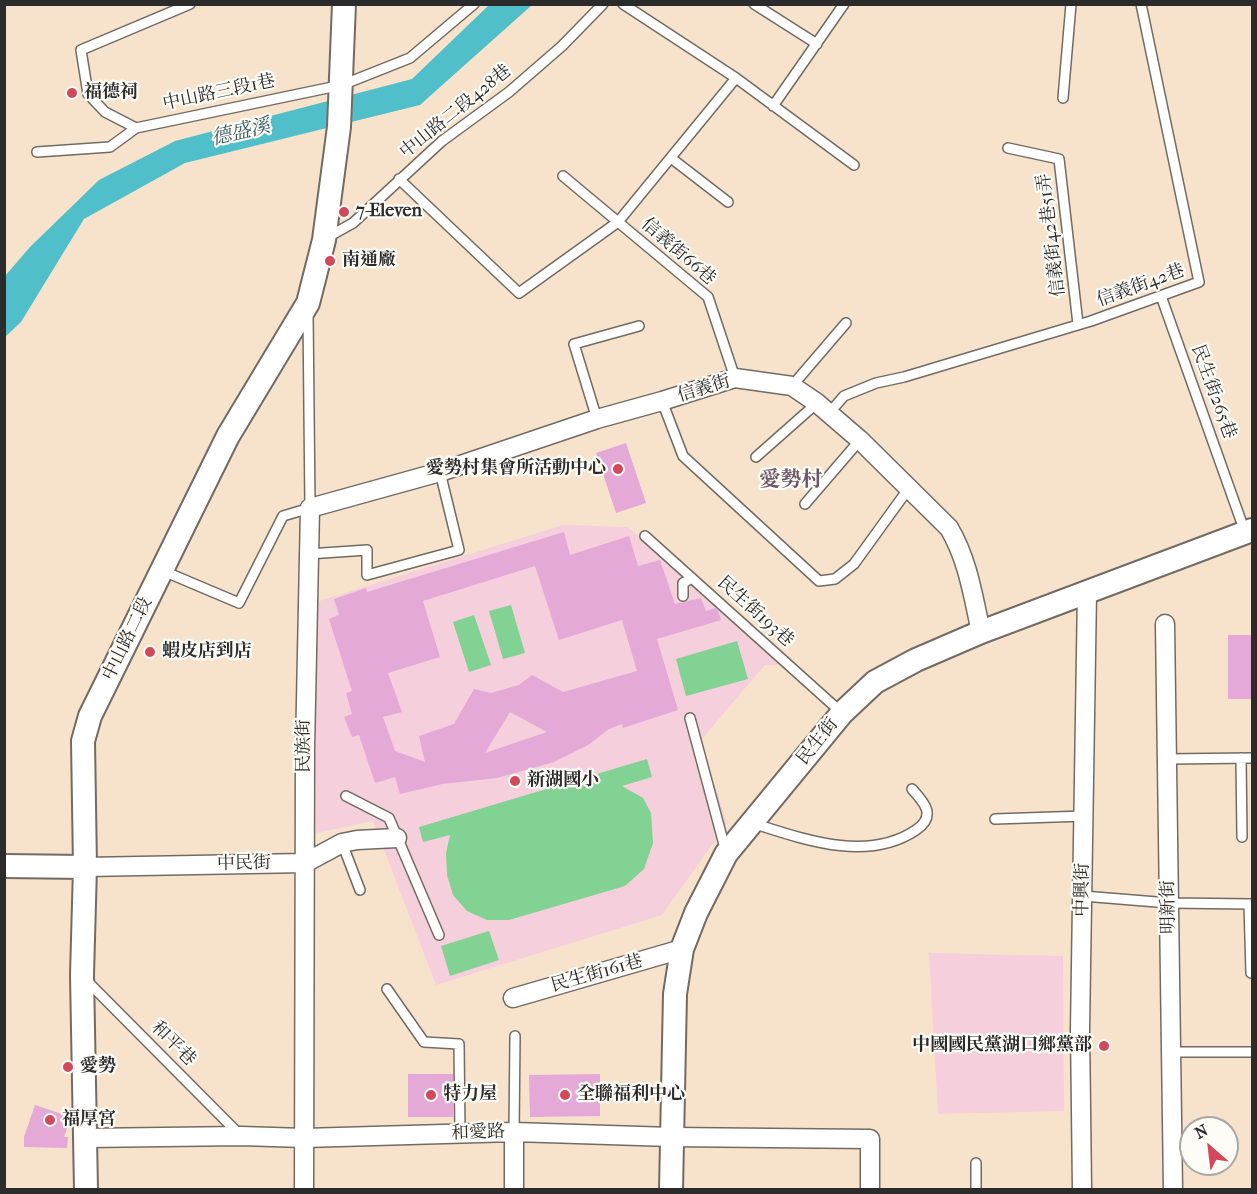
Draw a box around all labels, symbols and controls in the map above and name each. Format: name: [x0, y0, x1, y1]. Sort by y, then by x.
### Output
street label: 中山路二段428巷: [396, 61, 516, 163]
street label: 中山路三段1巷: [161, 71, 277, 115]
place label: 福德祠: [84, 82, 138, 104]
marker: 福德祠: [65, 86, 79, 100]
water label: 德盛溪: [209, 115, 273, 151]
street label: 信義街42巷51弄: [1034, 172, 1070, 298]
place label: 7-Eleven: [356, 201, 422, 223]
marker: 7-Eleven: [337, 205, 351, 219]
street label: 信義街66巷: [636, 214, 720, 290]
place label: 南通廠: [342, 250, 396, 272]
marker: 南通廠: [323, 254, 337, 268]
street label: 信義街42巷: [1094, 260, 1188, 312]
street label: 民生街265巷: [1186, 342, 1240, 442]
street label: 信義街: [675, 371, 733, 407]
place label: 愛勢村集會所活動中心: [426, 458, 606, 480]
marker: 愛勢村集會所活動中心: [611, 462, 625, 476]
district label: 愛勢村: [760, 468, 822, 494]
street label: 民生街193巷: [712, 572, 798, 652]
street label: 中山路二段: [99, 594, 157, 684]
place label: 蝦皮店到店: [162, 641, 252, 663]
marker: 蝦皮店到店: [143, 645, 157, 659]
street label: 民生街: [793, 714, 843, 770]
street label: 民族街: [294, 719, 316, 773]
place label: 新湖國小: [527, 770, 599, 792]
marker: 新湖國小: [508, 774, 522, 788]
street label: 中民街: [217, 853, 271, 875]
street label: 中興街: [1072, 863, 1094, 917]
street label: 明新街: [1158, 880, 1180, 934]
street label: 民生街161巷: [549, 951, 645, 997]
street label: 和平巷: [146, 1017, 200, 1071]
place label: 中國國民黨湖口鄉黨部: [912, 1035, 1092, 1057]
marker: 中國國民黨湖口鄉黨部: [1097, 1039, 1111, 1053]
place label: 愛勢: [80, 1056, 116, 1078]
marker: 愛勢: [61, 1060, 75, 1074]
place label: 特力屋: [443, 1084, 497, 1106]
place label: 全聯福利中心: [577, 1084, 685, 1106]
marker: 特力屋: [424, 1088, 438, 1102]
marker: 全聯福利中心: [558, 1088, 572, 1102]
place label: 福厚宮: [62, 1109, 116, 1131]
marker: 福厚宮: [43, 1113, 57, 1127]
north arrow: [1179, 1116, 1239, 1176]
text: N: [1191, 1120, 1211, 1143]
street label: 和愛路: [451, 1121, 505, 1145]

